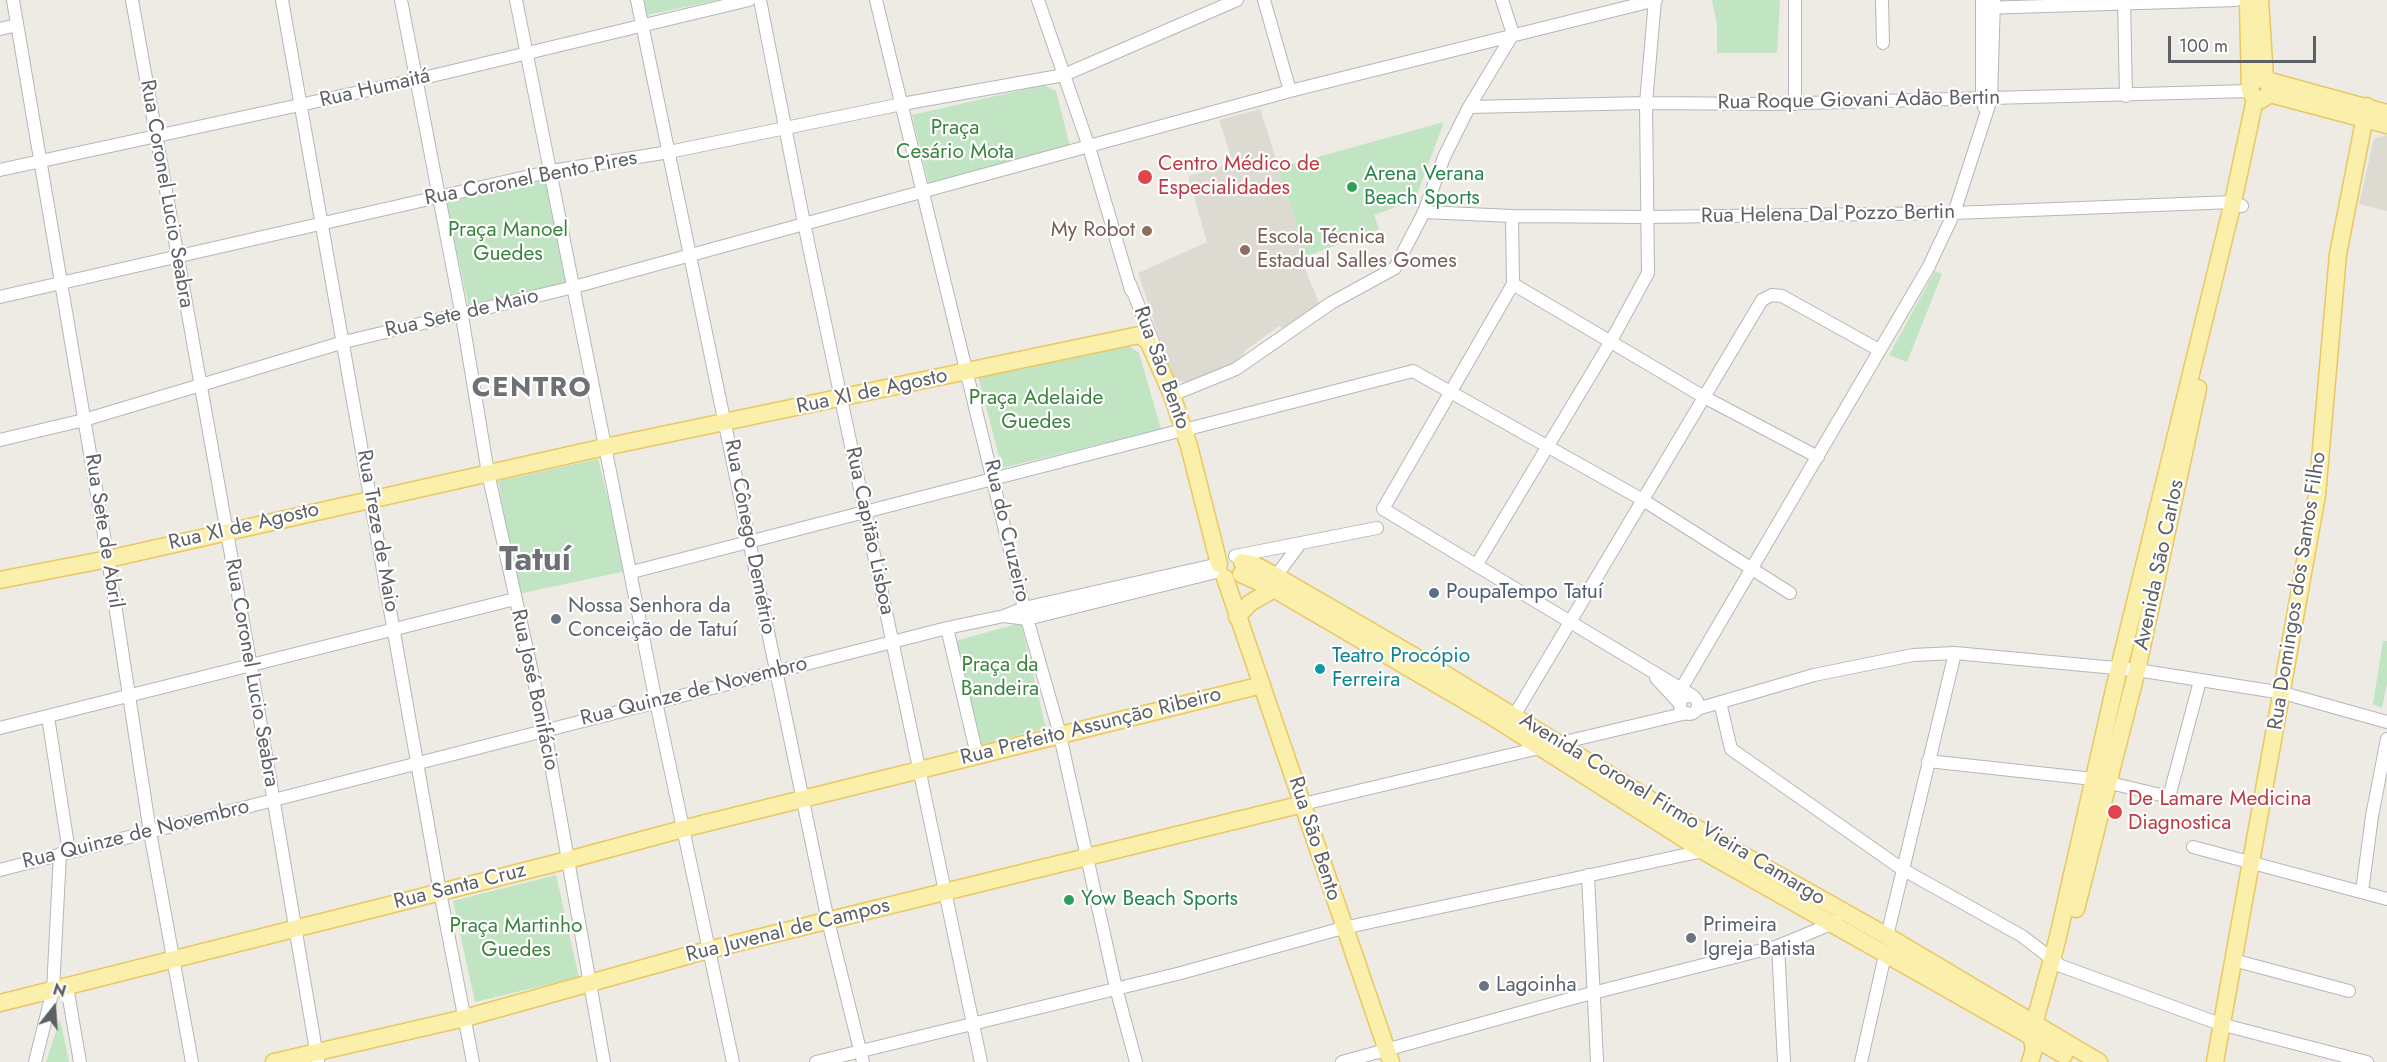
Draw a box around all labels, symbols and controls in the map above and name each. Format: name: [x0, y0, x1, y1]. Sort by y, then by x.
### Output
scale bar: [2171, 24, 2320, 62]
text: 100 m: [2179, 33, 2228, 59]
street label: Rua Humaitá: [317, 64, 433, 114]
street label: Rua Coronel Lucio Seabra: [134, 78, 198, 310]
street label: Rua Roque Giovani Adão Bertin: [1718, 86, 2000, 116]
park label: Praça Cesário Mota: [896, 116, 1014, 166]
street label: Rua Coronel Bento Pires: [423, 146, 639, 212]
place label: Centro Médico de Especialidades: [1158, 152, 1320, 202]
place label: Arena Verana Beach Sports: [1364, 162, 1484, 212]
marker: Centro Médico de Especialidades: [1136, 168, 1154, 186]
marker: Arena Verana Beach Sports: [1345, 180, 1359, 194]
street label: Rua Helena Dal Pozzo Bertin: [1701, 200, 1955, 230]
park label: Praça Manoel Guedes: [448, 218, 568, 268]
place label: My Robot: [1051, 218, 1135, 244]
marker: My Robot: [1140, 224, 1154, 238]
place label: Escola Técnica Estadual Salles Gomes: [1257, 225, 1457, 275]
marker: Escola Técnica Estadual Salles Gomes: [1238, 243, 1252, 257]
street label: Rua Sete de Maio: [383, 284, 541, 344]
street label: Rua São Bento: [1127, 303, 1195, 433]
street label: Rua XI de Agosto: [794, 364, 950, 420]
district label: CENTRO: [472, 373, 592, 405]
park label: Praça Adelaide Guedes: [969, 386, 1103, 436]
street label: Rua Cônego Demétrio: [718, 437, 780, 637]
street label: Rua Capitão Lisboa: [839, 445, 899, 617]
street label: Rua Treze de Maio: [350, 448, 404, 614]
street label: Rua Domingos dos Santos Filho: [2264, 450, 2332, 732]
street label: Rua Sete de Abril: [78, 452, 128, 610]
street label: Rua do Cruzeiro: [977, 457, 1035, 605]
street label: Avenida São Carlos: [2130, 478, 2190, 652]
street label: Rua XI de Agosto: [166, 497, 322, 557]
district label: Tatuí: [499, 542, 571, 582]
street label: Rua Coronel Lucio Seabra: [219, 557, 283, 789]
place label: PoupaTempo Tatuí: [1446, 580, 1603, 606]
marker: PoupaTempo Tatuí: [1427, 586, 1441, 600]
place label: Nossa Senhora da Conceição de Tatuí: [568, 594, 738, 644]
street label: Rua José Bonifácio: [505, 607, 563, 773]
marker: Nossa Senhora da Conceição de Tatuí: [549, 612, 563, 626]
place label: Teatro Procópio Ferreira: [1332, 644, 1470, 694]
street label: Rua Quinze de Novembro: [578, 652, 810, 732]
park label: Praça da Bandeira: [961, 653, 1039, 703]
marker: Teatro Procópio Ferreira: [1313, 662, 1327, 676]
street label: Rua Prefeito Assunção Ribeiro: [958, 682, 1224, 772]
street label: Avenida Coronel Firmo Vieira Camargo: [1514, 708, 1830, 912]
street label: Rua São Bento: [1282, 774, 1346, 904]
place label: De Lamare Medicina Diagnostica: [2128, 787, 2311, 837]
street label: Rua Quinze de Novembro: [20, 795, 252, 875]
marker: De Lamare Medicina Diagnostica: [2106, 803, 2124, 821]
street label: Rua Santa Cruz: [391, 858, 529, 916]
place label: Yow Beach Sports: [1081, 887, 1238, 913]
street label: Rua Juvenal de Campos: [684, 893, 892, 969]
marker: Yow Beach Sports: [1062, 893, 1076, 907]
place label: Primeira Igreja Batista: [1703, 913, 1815, 963]
park label: Praça Martinho Guedes: [449, 914, 583, 964]
marker: Primeira Igreja Batista: [1684, 931, 1698, 945]
place label: Lagoinha: [1496, 973, 1577, 999]
text: N: [50, 977, 69, 1003]
north arrow: [24, 978, 84, 1038]
marker: Lagoinha: [1477, 979, 1491, 993]

